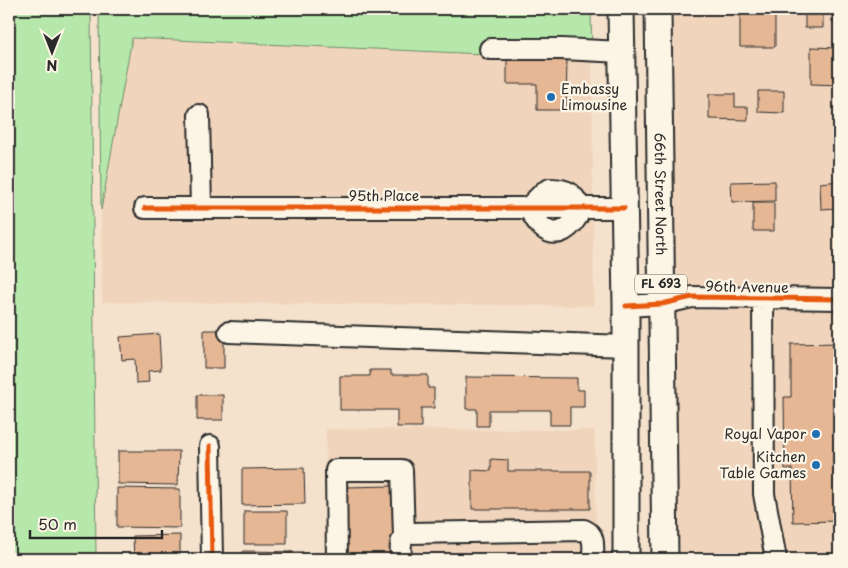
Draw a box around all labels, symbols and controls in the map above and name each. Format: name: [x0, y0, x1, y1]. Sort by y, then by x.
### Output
north arrow: [28, 28, 78, 78]
text: N: [46, 55, 58, 76]
place label: Embassy Limousine: [561, 78, 628, 115]
marker: Embassy Limousine: [545, 91, 557, 103]
street label: 66th Street North: [650, 133, 672, 255]
street label: 95th Place: [349, 185, 419, 206]
road number: FL 693: [635, 274, 687, 294]
street label: 96th Avenue: [705, 275, 789, 298]
place label: Royal Vapor: [724, 423, 807, 444]
marker: Royal Vapor: [810, 428, 822, 440]
place label: Kitchen Table Games: [720, 446, 806, 483]
marker: Kitchen Table Games: [810, 459, 822, 471]
scale bar: [30, 508, 162, 540]
text: 50 m: [38, 512, 77, 535]

